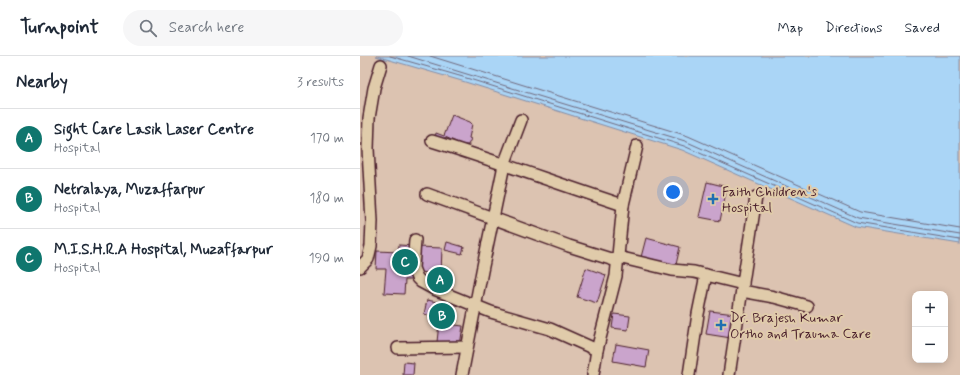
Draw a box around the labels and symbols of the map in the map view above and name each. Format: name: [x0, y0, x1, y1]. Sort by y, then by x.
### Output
your location: [663, 182, 683, 202]
place label: Faith Children's Hospital: [722, 183, 817, 217]
marker: Faith Children's Hospital: [707, 193, 719, 205]
pin: C: [392, 247, 418, 277]
pin: A: [427, 265, 453, 295]
pin: B: [429, 301, 455, 331]
place label: Dr. Brajesh Kumar Ortho and Trauma Care: [730, 309, 871, 343]
marker: Dr. Brajesh Kumar Ortho and Trauma Care: [715, 319, 727, 331]

